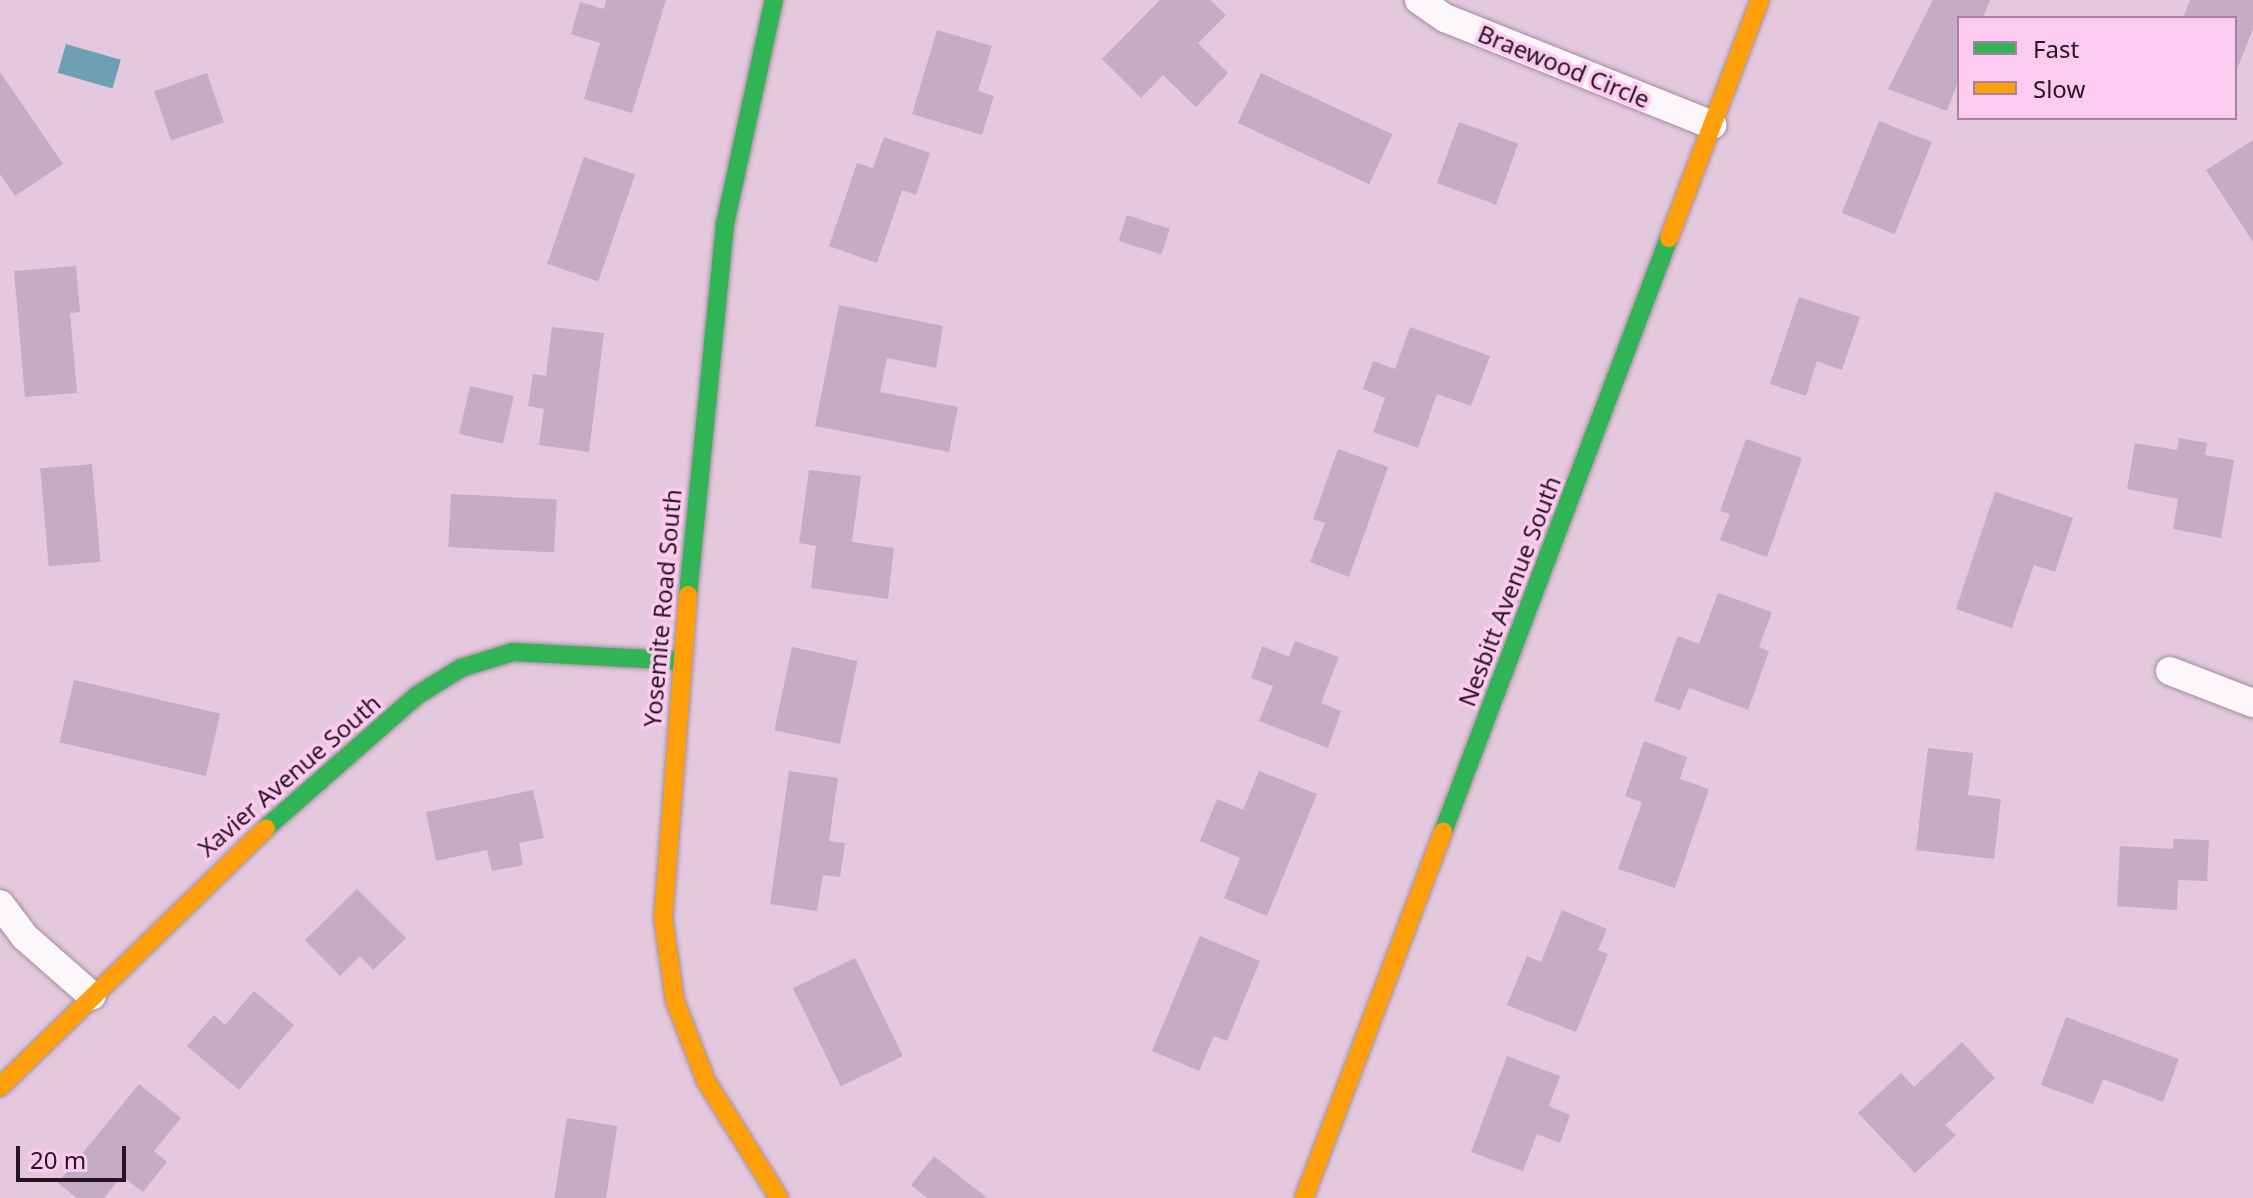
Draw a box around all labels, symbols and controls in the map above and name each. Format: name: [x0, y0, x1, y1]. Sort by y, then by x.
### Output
legend: [1957, 16, 2237, 120]
street label: Braewood Circle: [1474, 18, 1654, 114]
text: Fast: [2033, 32, 2079, 65]
text: Slow: [2033, 72, 2085, 105]
street label: Nesbitt Avenue South: [1452, 472, 1566, 710]
street label: Yosemite Road South: [637, 488, 687, 728]
street label: Xavier Avenue South: [192, 688, 386, 862]
scale bar: [20, 1130, 130, 1180]
text: 20 m: [30, 1143, 86, 1176]

